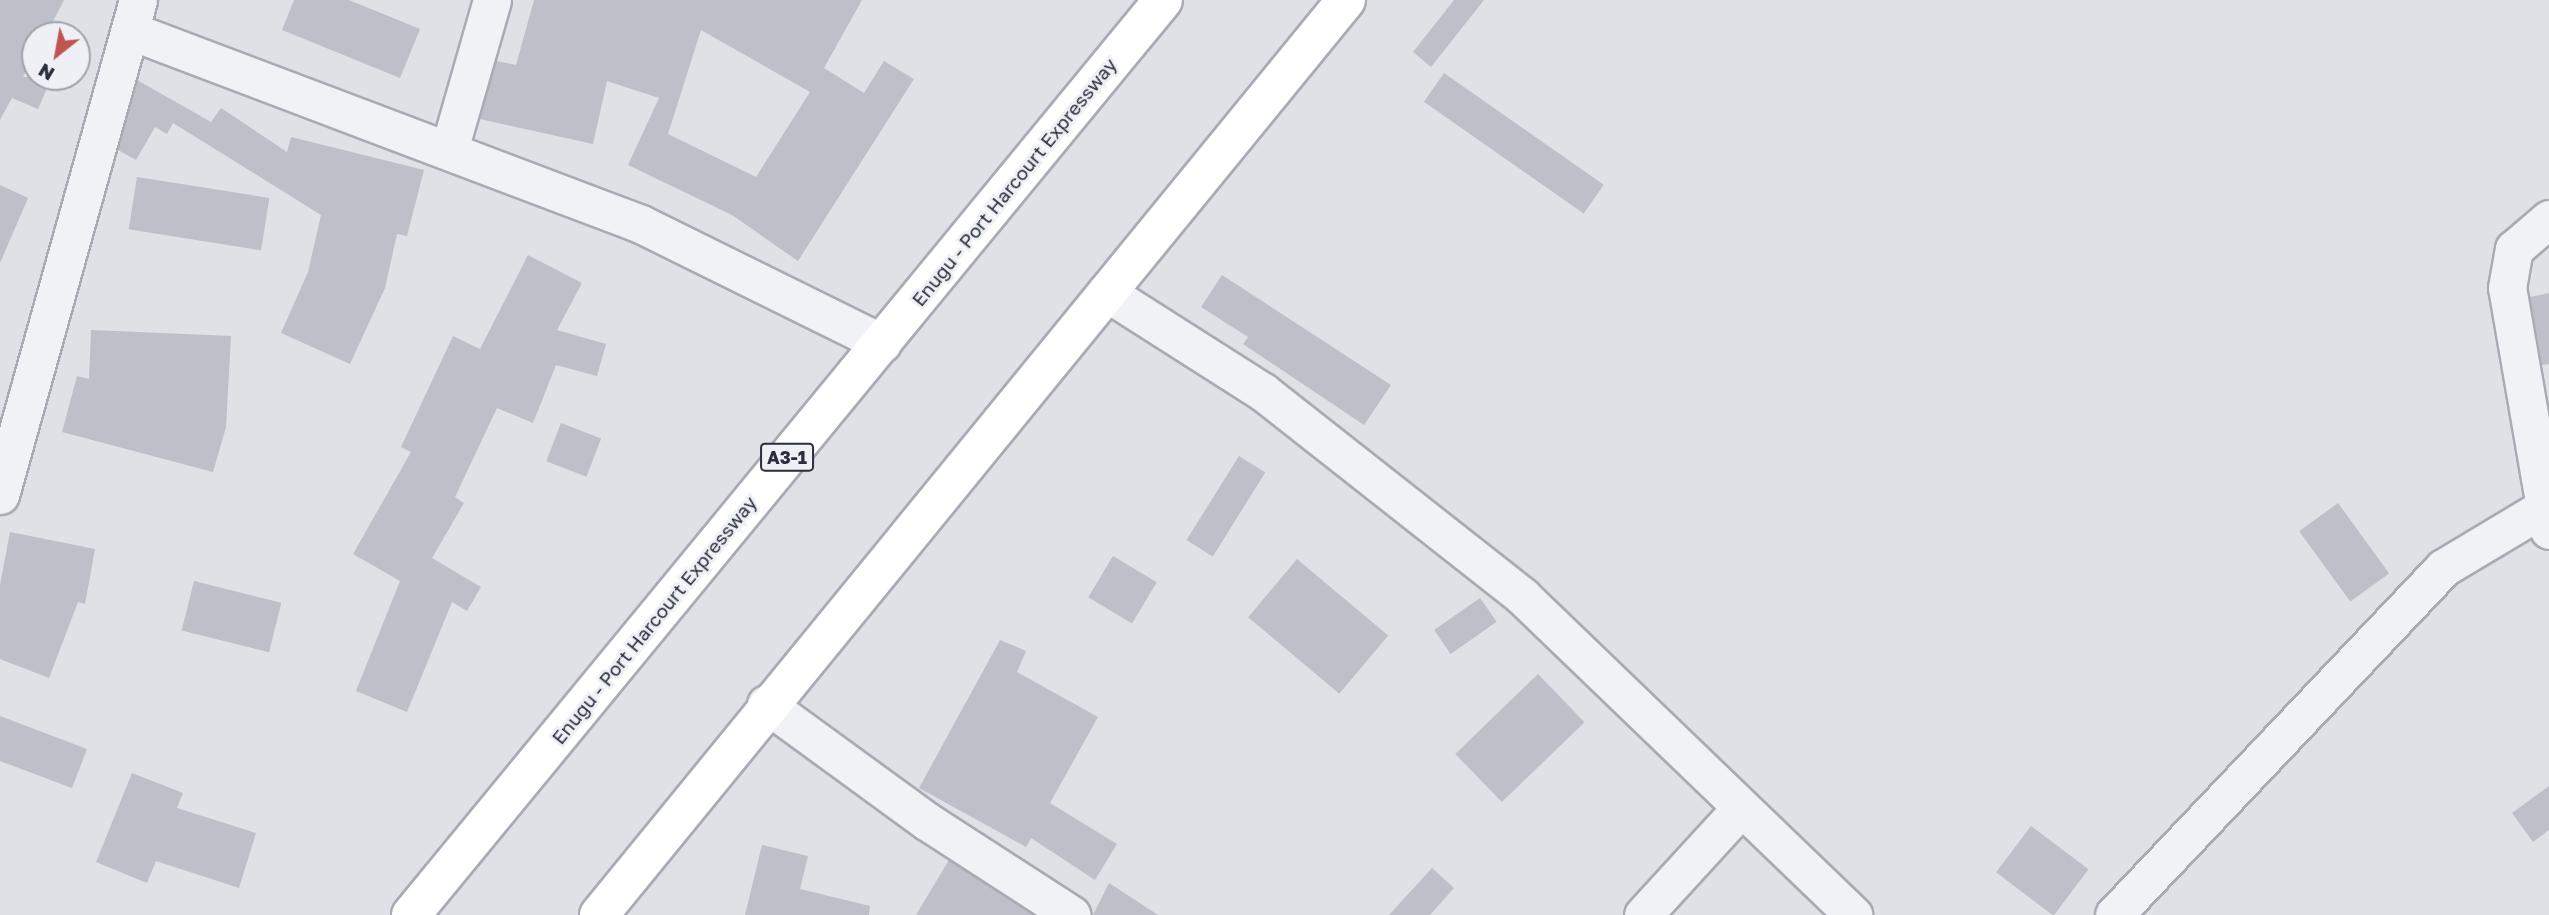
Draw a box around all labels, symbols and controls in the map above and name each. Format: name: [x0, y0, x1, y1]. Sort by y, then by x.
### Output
north arrow: [21, 21, 91, 91]
street label: Enugu - Port Harcourt Expressway: [907, 53, 1121, 311]
text: N: [34, 59, 58, 86]
road number: A3-1: [759, 443, 815, 472]
street label: Enugu - Port Harcourt Expressway: [547, 491, 761, 749]

